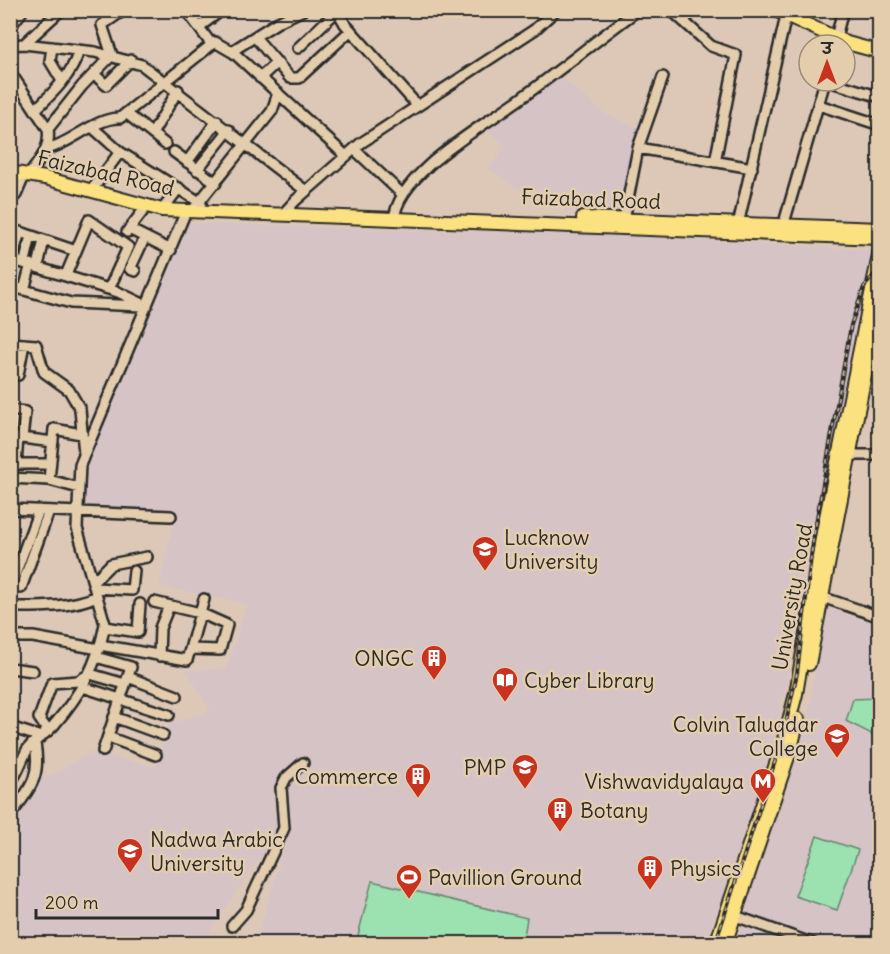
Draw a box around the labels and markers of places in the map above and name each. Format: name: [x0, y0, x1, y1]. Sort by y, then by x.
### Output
place label: Lucknow University: [504, 524, 598, 575]
school or university icon: Lucknow University: [470, 534, 500, 572]
building icon: ONGC: [419, 643, 449, 681]
place label: ONGC: [354, 645, 414, 672]
library icon: Cyber Library: [490, 665, 520, 703]
place label: Cyber Library: [524, 667, 654, 694]
place label: Colvin Taluqdar College: [673, 711, 818, 762]
school or university icon: Colvin Taluqdar College: [822, 721, 852, 759]
school or university icon: PMP: [510, 752, 540, 790]
place label: PMP: [464, 754, 506, 781]
building icon: Commerce: [403, 761, 433, 799]
place label: Commerce: [294, 763, 398, 790]
metro station icon: Vishwavidyalaya: [748, 766, 778, 804]
place label: Vishwavidyalaya: [584, 768, 744, 795]
building icon: Botany: [545, 795, 575, 833]
place label: Botany: [580, 797, 648, 824]
place label: Nadwa Arabic University: [150, 826, 283, 877]
school or university icon: Nadwa Arabic University: [115, 836, 145, 874]
building icon: Physics: [635, 853, 665, 891]
place label: Physics: [670, 855, 741, 882]
sports icon: Pavillion Ground: [394, 862, 424, 900]
place label: Pavillion Ground: [428, 864, 582, 891]

